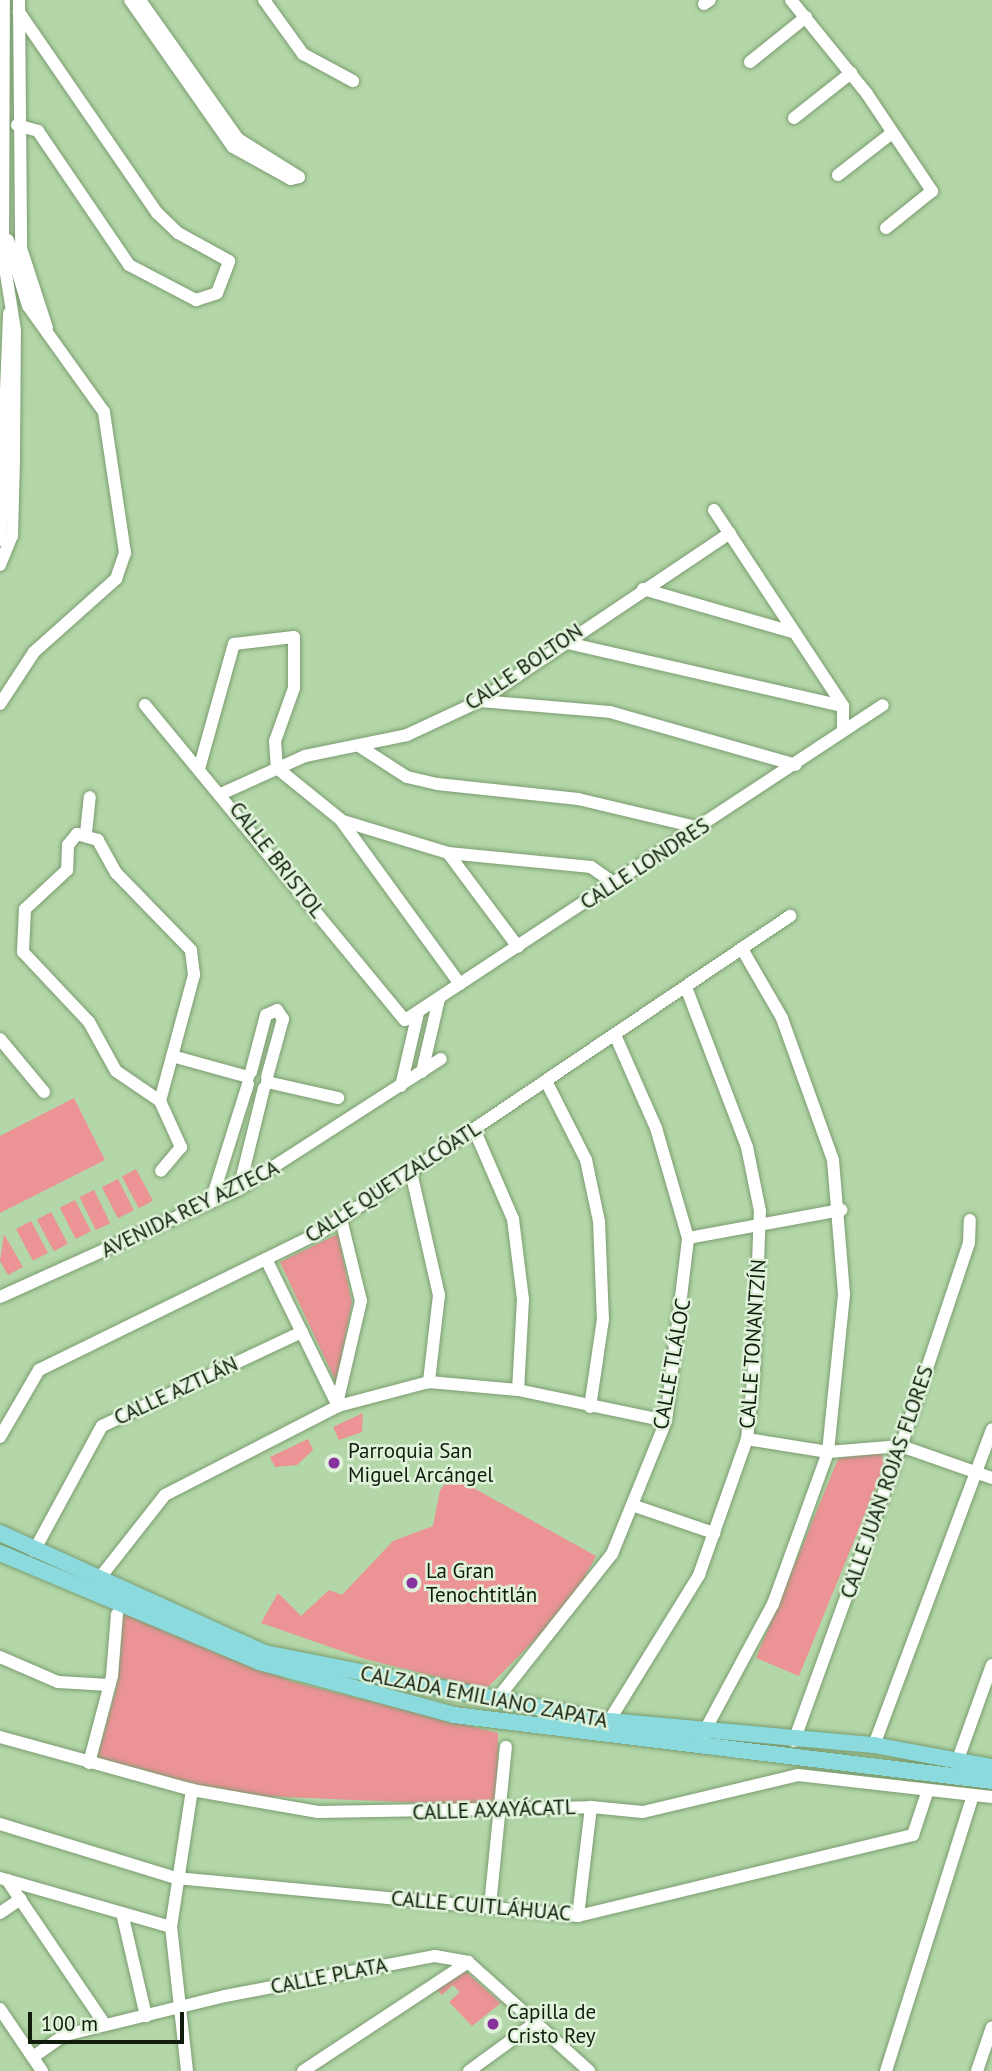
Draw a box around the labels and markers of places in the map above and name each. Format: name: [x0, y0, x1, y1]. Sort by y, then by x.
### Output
place label: Parroquia San Miguel Arcángel: [348, 1438, 494, 1488]
marker: Parroquia San Miguel Arcángel: [326, 1455, 342, 1471]
place label: La Gran Tenochtitlán: [426, 1558, 537, 1608]
marker: La Gran Tenochtitlán: [404, 1575, 420, 1591]
place label: Capilla de Cristo Rey: [507, 1999, 596, 2049]
marker: Capilla de Cristo Rey: [485, 2016, 501, 2032]

